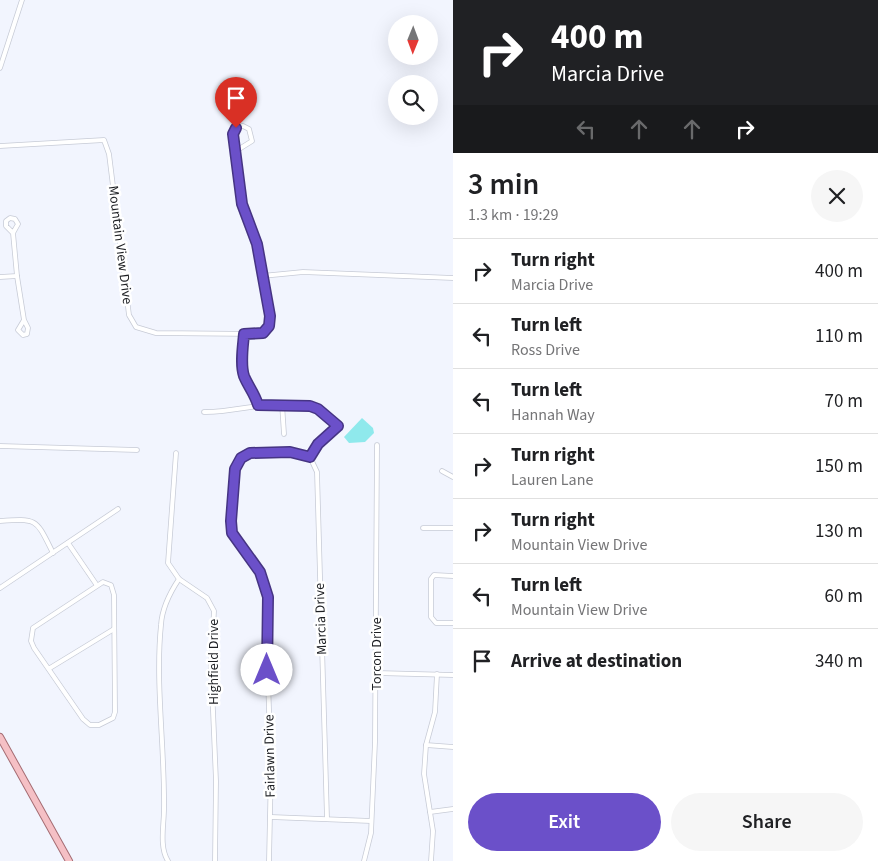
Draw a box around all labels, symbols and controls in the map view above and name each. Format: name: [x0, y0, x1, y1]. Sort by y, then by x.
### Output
text: 400 m: [551, 12, 643, 62]
north arrow: [388, 15, 438, 65]
map controls: [388, 15, 438, 125]
icon: right: [468, 20, 533, 85]
text: Marcia Drive: [551, 58, 664, 90]
button: search: [388, 75, 438, 125]
pin: [215, 77, 257, 128]
icon: arrive: [222, 84, 250, 112]
icon: left: [572, 115, 600, 143]
icon: ahead: [625, 115, 653, 143]
icon: ahead: [678, 115, 706, 143]
icon: right: [731, 115, 759, 143]
text: 3 min: [468, 163, 539, 206]
button: close: [811, 170, 863, 222]
street label: Mountain View Drive: [103, 185, 137, 305]
text: 1.3 km · 19:29: [468, 204, 558, 226]
text: Turn right: [511, 247, 595, 274]
icon: right: [468, 257, 496, 285]
text: 400 m: [815, 258, 863, 285]
text: Marcia Drive: [511, 274, 593, 296]
text: Turn left: [511, 312, 582, 339]
icon: left: [468, 322, 496, 350]
text: 110 m: [815, 323, 863, 350]
text: Ross Drive: [511, 339, 580, 361]
text: Turn left: [511, 377, 582, 404]
icon: left: [468, 387, 496, 415]
text: 70 m: [825, 388, 863, 415]
text: Hannah Way: [511, 404, 595, 426]
text: Turn right: [511, 442, 595, 469]
icon: right: [468, 452, 496, 480]
text: 150 m: [815, 453, 863, 480]
text: Lauren Lane: [511, 469, 593, 491]
text: Turn right: [511, 507, 595, 534]
icon: right: [468, 517, 496, 545]
text: 130 m: [815, 518, 863, 545]
text: Mountain View Drive: [511, 534, 647, 556]
text: Turn left: [511, 572, 582, 599]
icon: left: [468, 582, 496, 610]
street label: Marcia Drive: [310, 583, 332, 655]
text: 60 m: [825, 583, 863, 610]
text: Mountain View Drive: [511, 599, 647, 621]
street label: Torcon Drive: [367, 617, 387, 691]
street label: Highfield Drive: [204, 619, 224, 705]
position arrow: [240, 643, 292, 695]
icon: arrive: [468, 647, 496, 675]
text: Arrive at destination: [511, 648, 682, 675]
text: 340 m: [815, 648, 863, 675]
street label: Fairlawn Drive: [259, 714, 281, 798]
button: Exit: [468, 793, 661, 851]
button: Share: [671, 793, 863, 851]

